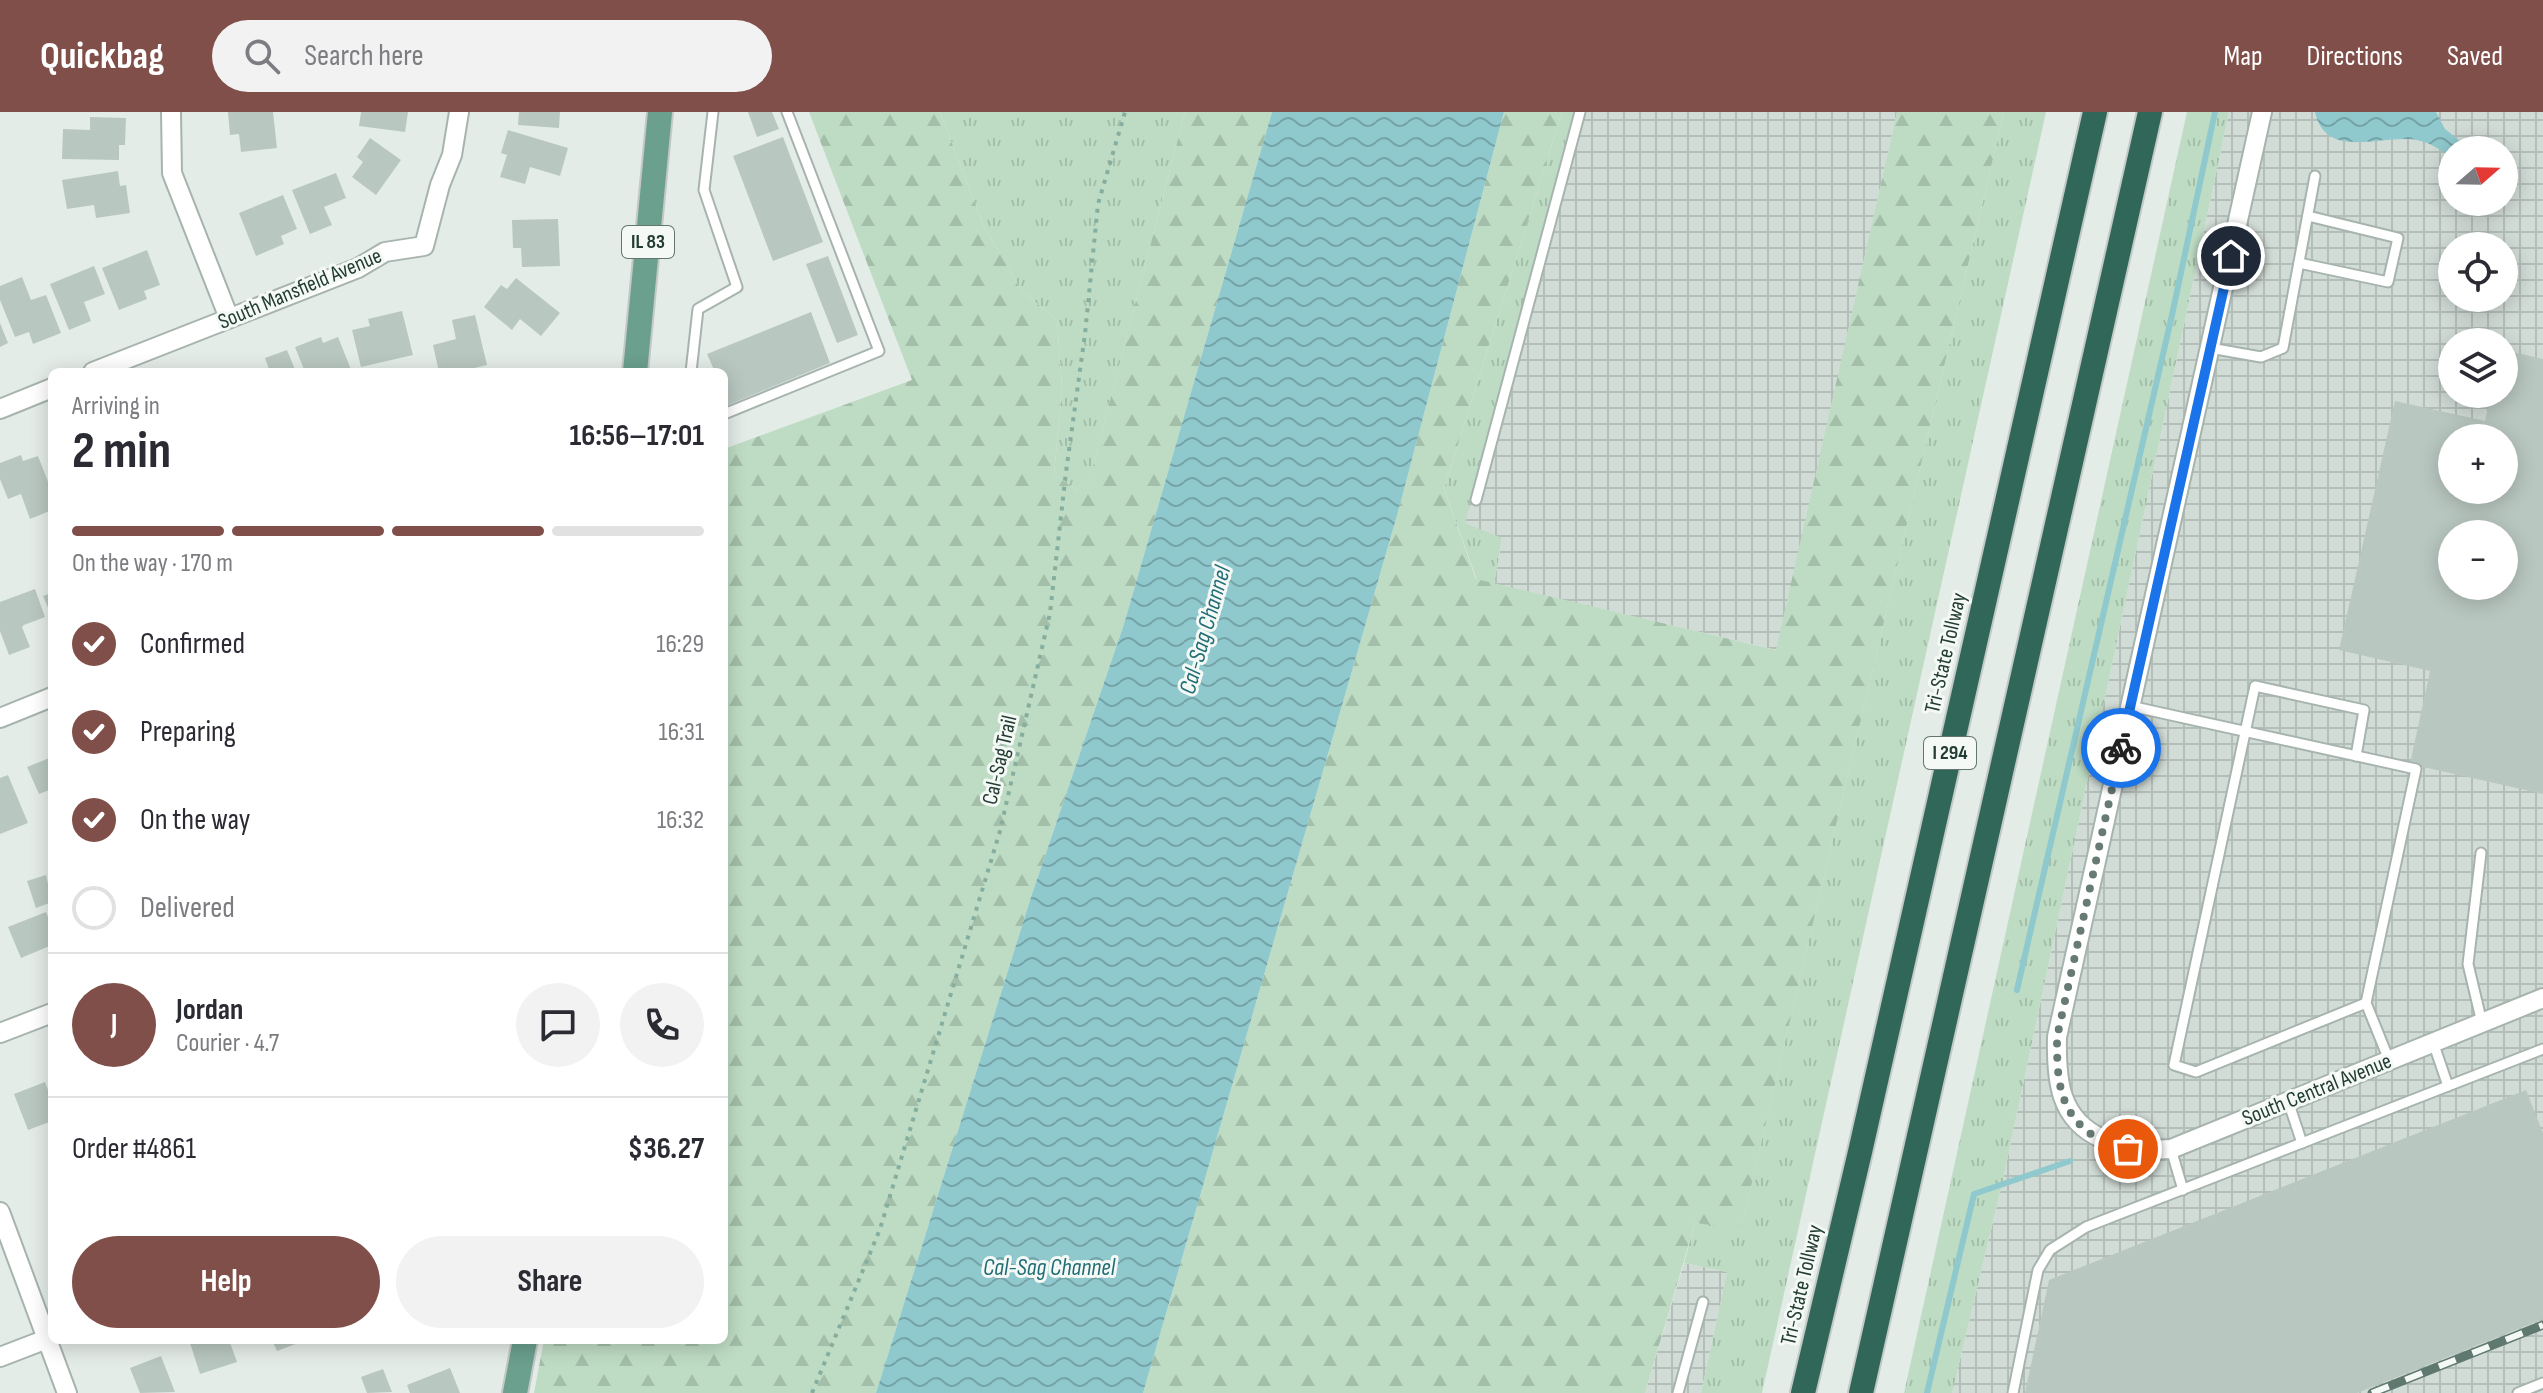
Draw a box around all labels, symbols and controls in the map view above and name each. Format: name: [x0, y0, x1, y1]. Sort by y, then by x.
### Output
search box: [212, 20, 772, 92]
text: Quickbag: [40, 34, 164, 79]
icon: search: [240, 34, 284, 78]
text: Search here: [304, 38, 423, 74]
text: Map: [2224, 40, 2263, 73]
text: Directions: [2307, 40, 2403, 73]
text: Saved: [2447, 40, 2503, 73]
north arrow: [2438, 136, 2518, 216]
map controls: [2438, 136, 2518, 600]
pin: [2197, 222, 2265, 290]
road number: IL 83: [622, 226, 674, 258]
button: locate: [2438, 232, 2518, 312]
icon: home: [2209, 234, 2253, 278]
street label: South Mansfield Avenue: [214, 242, 386, 336]
button: layers: [2438, 328, 2518, 408]
text: Arriving in: [72, 391, 160, 422]
text: 16:56–17:01: [569, 418, 704, 454]
text: 2 min: [72, 420, 171, 483]
button: +: [2438, 424, 2518, 504]
button: −: [2438, 520, 2518, 600]
text: On the way · 170 m: [72, 548, 233, 579]
water label: Cal-Sag Channel: [1173, 562, 1237, 697]
street label: Tri-State Tollway: [1919, 590, 1973, 716]
icon: check: [72, 622, 116, 666]
text: Confirmed: [140, 626, 245, 662]
text: 16:29: [656, 629, 704, 660]
courier: [2081, 708, 2161, 788]
icon: check: [72, 710, 116, 754]
street label: Cal-Sag Trail: [977, 713, 1023, 807]
text: Preparing: [140, 714, 236, 750]
text: 16:31: [659, 717, 704, 748]
icon: bike: [2099, 726, 2143, 770]
road number: I 294: [1924, 737, 1976, 769]
icon: check: [72, 798, 116, 842]
text: On the way: [140, 802, 250, 838]
text: 16:32: [657, 805, 704, 836]
text: Delivered: [140, 890, 235, 926]
button: chat: [516, 983, 600, 1067]
button: phone: [620, 983, 704, 1067]
text: Jordan: [176, 992, 243, 1028]
text: J: [111, 1007, 117, 1043]
text: Courier · 4.7: [176, 1028, 279, 1059]
street label: South Central Avenue: [2238, 1048, 2396, 1132]
pin: [2094, 1115, 2162, 1183]
icon: bag: [2106, 1127, 2150, 1171]
text: Order #4861: [72, 1131, 196, 1167]
text: $36.27: [628, 1131, 704, 1167]
street label: Tri-State Tollway: [1775, 1222, 1829, 1348]
button: Help: [72, 1236, 380, 1328]
button: Share: [396, 1236, 704, 1328]
water label: Cal-Sag Channel: [983, 1253, 1116, 1282]

